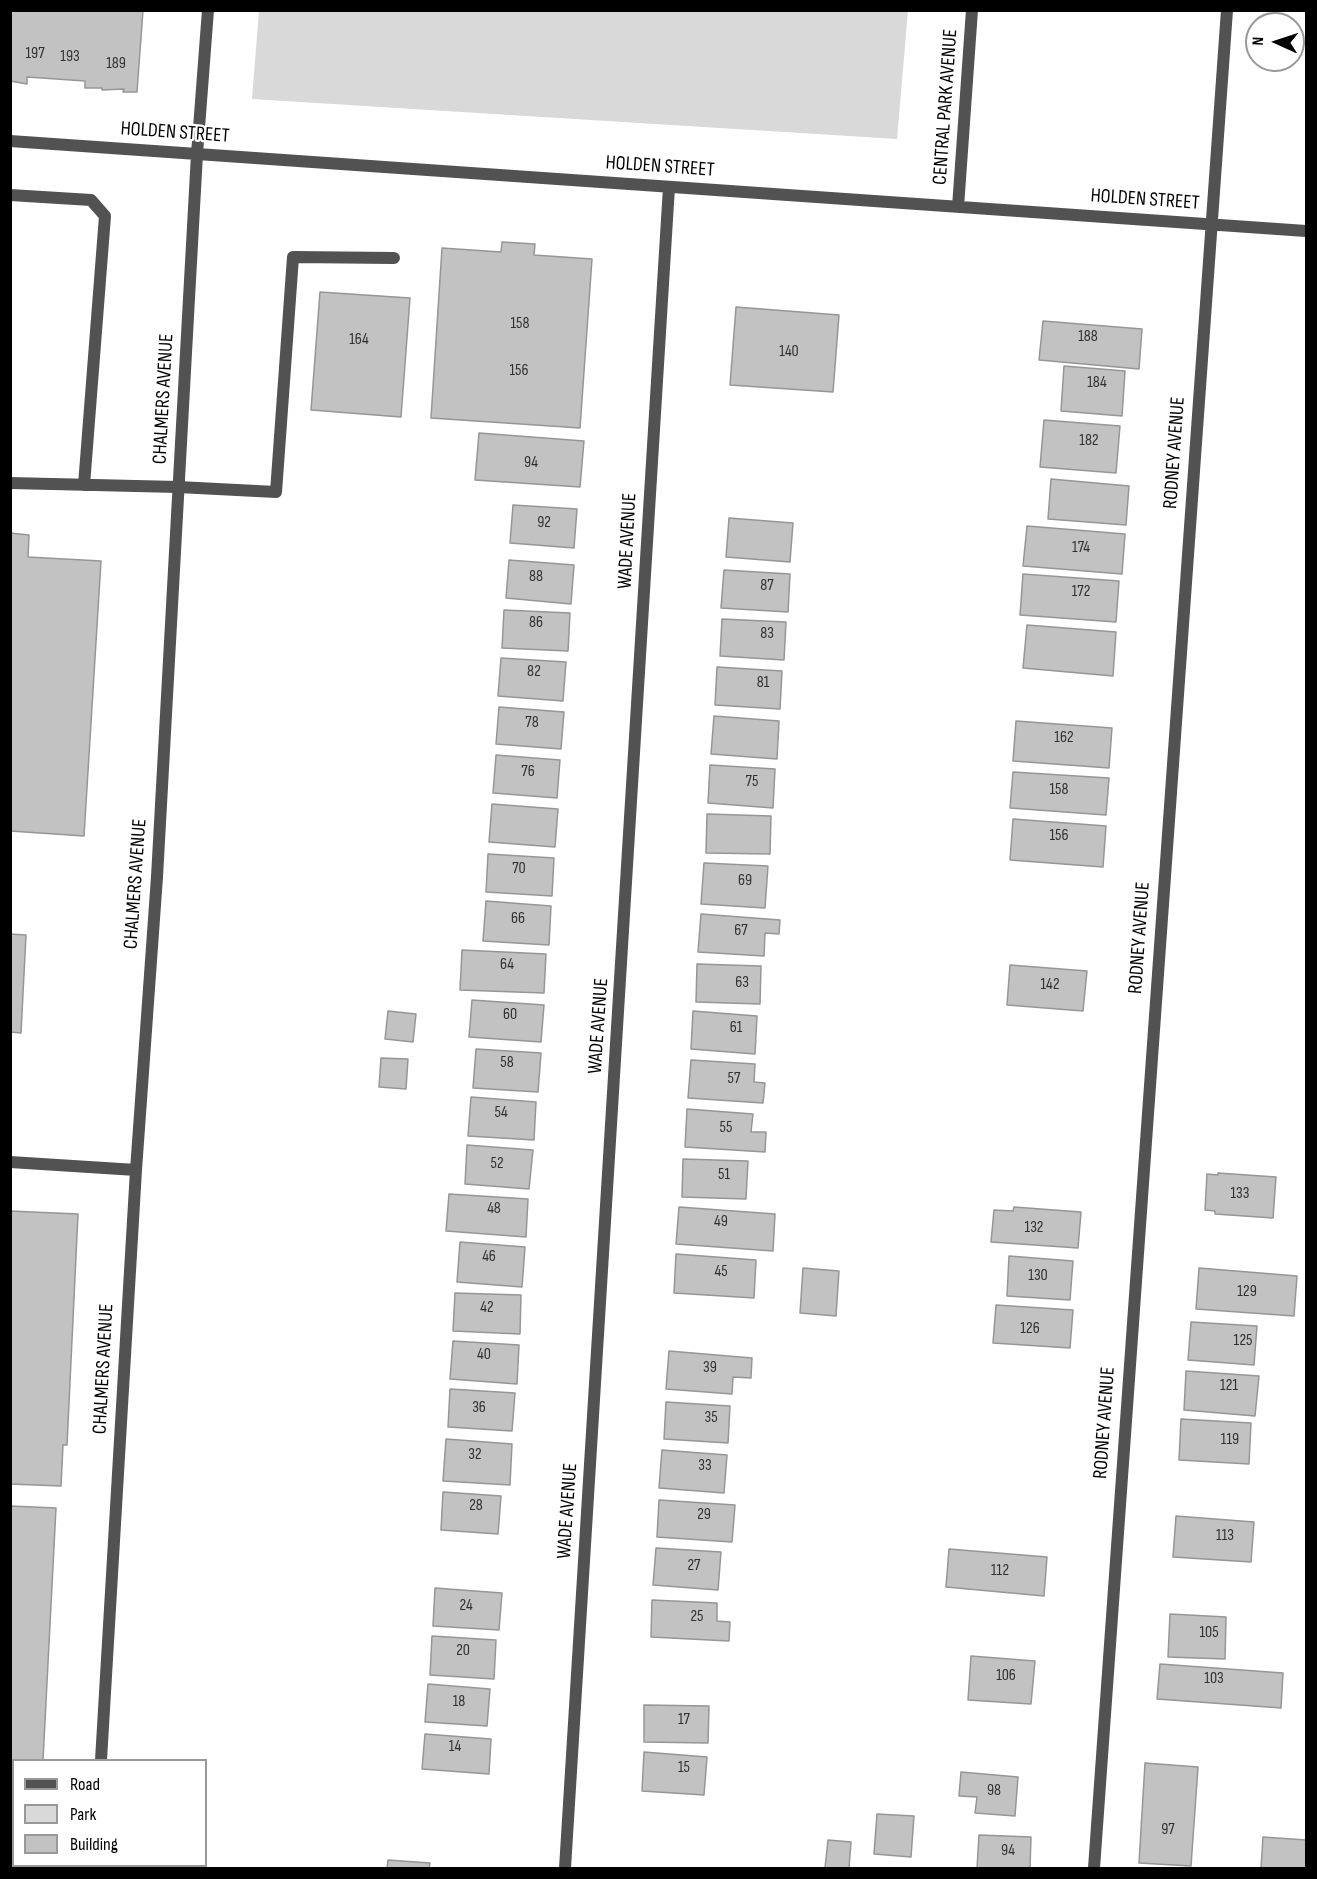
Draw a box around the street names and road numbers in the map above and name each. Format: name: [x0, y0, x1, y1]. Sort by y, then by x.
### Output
street label: CENTRAL PARK AVENUE: [929, 28, 963, 186]
street label: HOLDEN STREET: [120, 117, 230, 149]
street label: HOLDEN STREET: [605, 151, 715, 183]
street label: HOLDEN STREET: [1090, 184, 1200, 216]
street label: CHALMERS AVENUE: [149, 333, 179, 465]
street label: RODNEY AVENUE: [1159, 396, 1191, 510]
street label: WADE AVENUE: [614, 492, 642, 590]
street label: CHALMERS AVENUE: [119, 818, 153, 950]
street label: RODNEY AVENUE: [1124, 881, 1156, 995]
street label: WADE AVENUE: [584, 977, 614, 1075]
street label: CHALMERS AVENUE: [89, 1303, 119, 1435]
street label: RODNEY AVENUE: [1089, 1366, 1121, 1480]
street label: WADE AVENUE: [553, 1462, 583, 1560]

